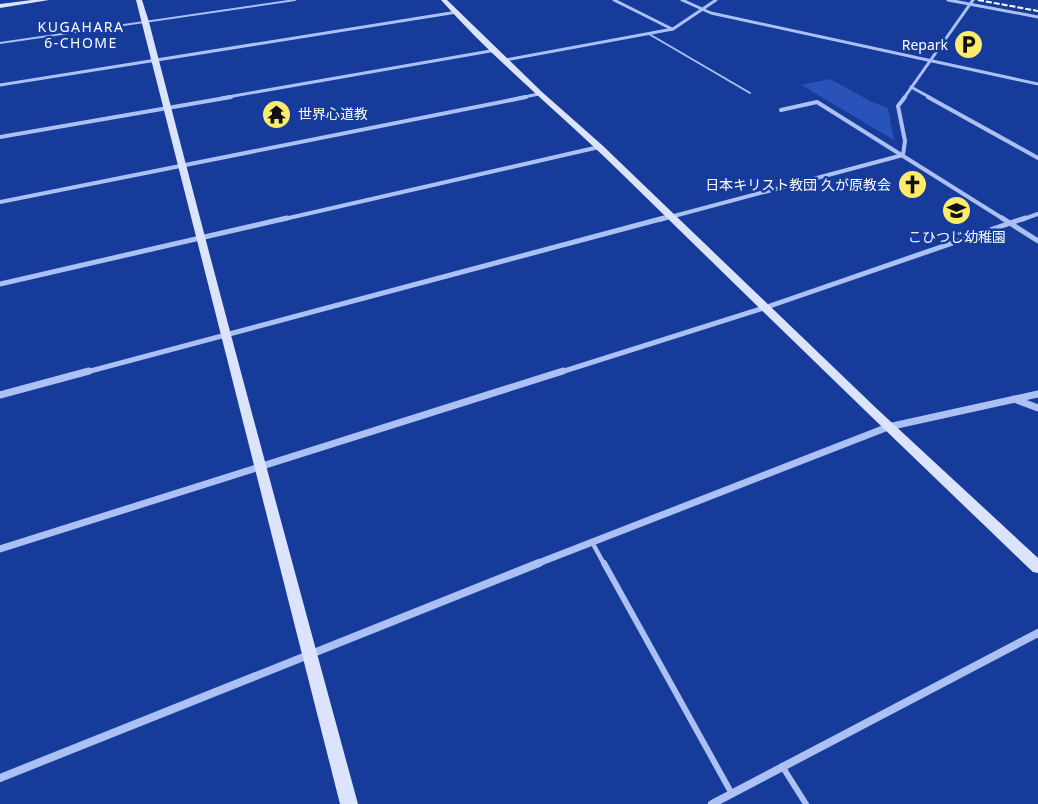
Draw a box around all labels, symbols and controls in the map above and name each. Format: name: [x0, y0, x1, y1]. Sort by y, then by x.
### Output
district label: KUGAHARA 6-CHOME: [37, 17, 125, 52]
parking icon: Repark: [953, 29, 985, 61]
place label: Repark: [902, 35, 949, 54]
temple icon: 世界心道教: [261, 98, 293, 130]
place label: 世界心道教: [298, 104, 368, 123]
church icon: 日本キリスト教団 久が原教会: [896, 169, 928, 201]
place label: 日本キリスト教団 久が原教会: [705, 175, 891, 194]
school or university icon: こひつじ幼稚園: [941, 194, 973, 226]
place label: こひつじ幼稚園: [908, 227, 1006, 246]

